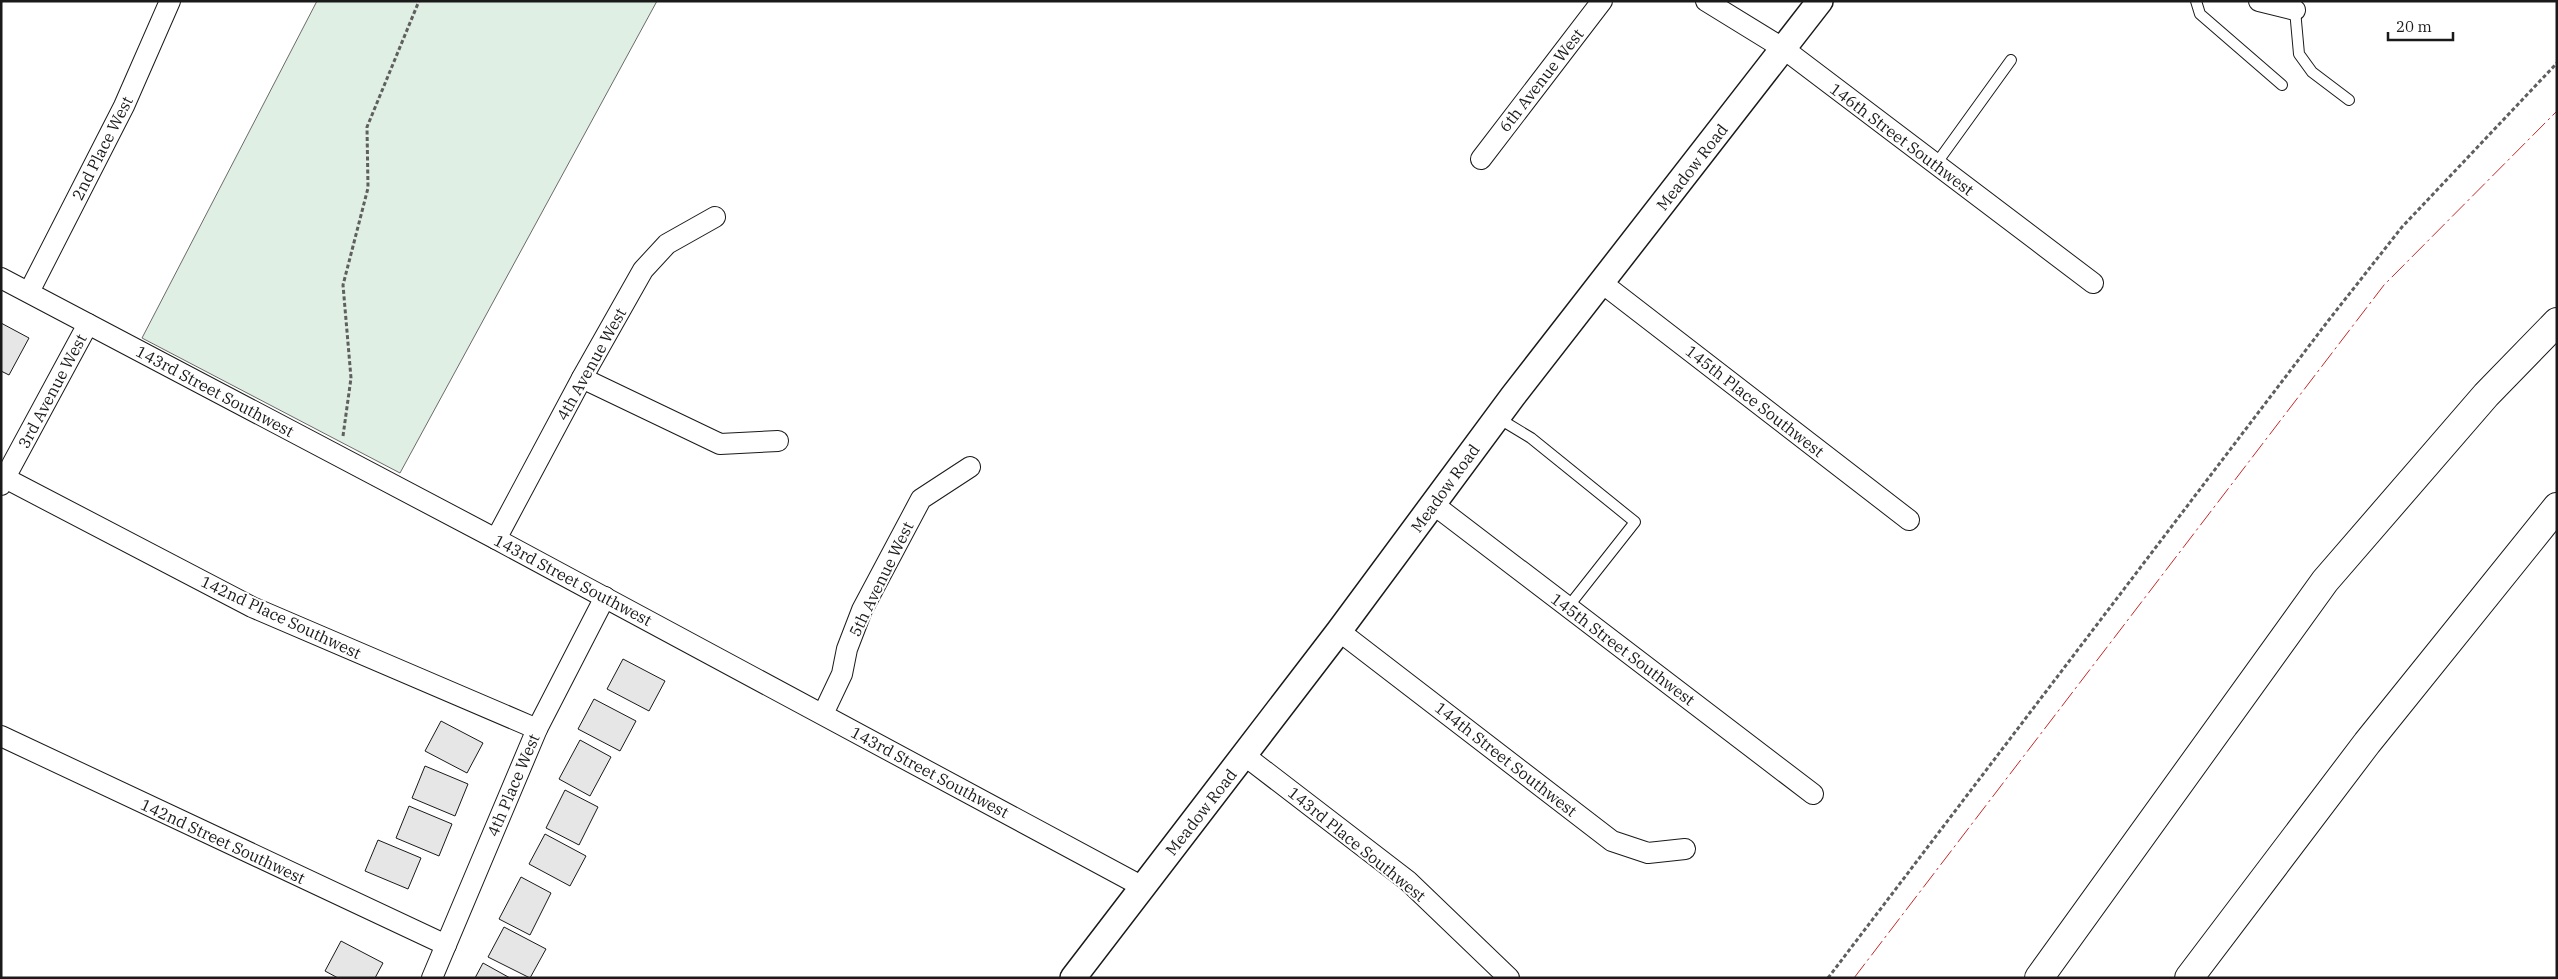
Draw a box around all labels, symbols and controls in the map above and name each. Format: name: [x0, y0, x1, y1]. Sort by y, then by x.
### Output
scale bar: [2388, 10, 2453, 42]
text: 20 m: [2396, 17, 2432, 36]
street label: 6th Avenue West: [1494, 24, 1588, 136]
street label: 146th Street Southwest: [1826, 78, 1978, 200]
street label: 2nd Place West: [67, 92, 137, 203]
street label: Meadow Road: [1652, 120, 1732, 214]
street label: 4th Avenue West: [552, 304, 630, 424]
street label: 3rd Avenue West: [13, 330, 91, 452]
street label: 143rd Street Southwest: [133, 341, 298, 441]
street label: 145th Place Southwest: [1682, 341, 1828, 461]
street label: Meadow Road: [1406, 440, 1484, 536]
street label: 5th Avenue West: [844, 518, 918, 640]
street label: 143rd Street Southwest: [491, 530, 656, 630]
street label: 142nd Place Southwest: [198, 571, 365, 663]
street label: 145th Street Southwest: [1547, 588, 1699, 710]
street label: 144th Street Southwest: [1431, 697, 1581, 821]
street label: 143rd Street Southwest: [848, 722, 1013, 822]
street label: 4th Place West: [482, 730, 544, 839]
street label: Meadow Road: [1161, 765, 1241, 859]
street label: 143rd Place Southwest: [1284, 782, 1430, 906]
street label: 142nd Street Southwest: [138, 794, 309, 888]

